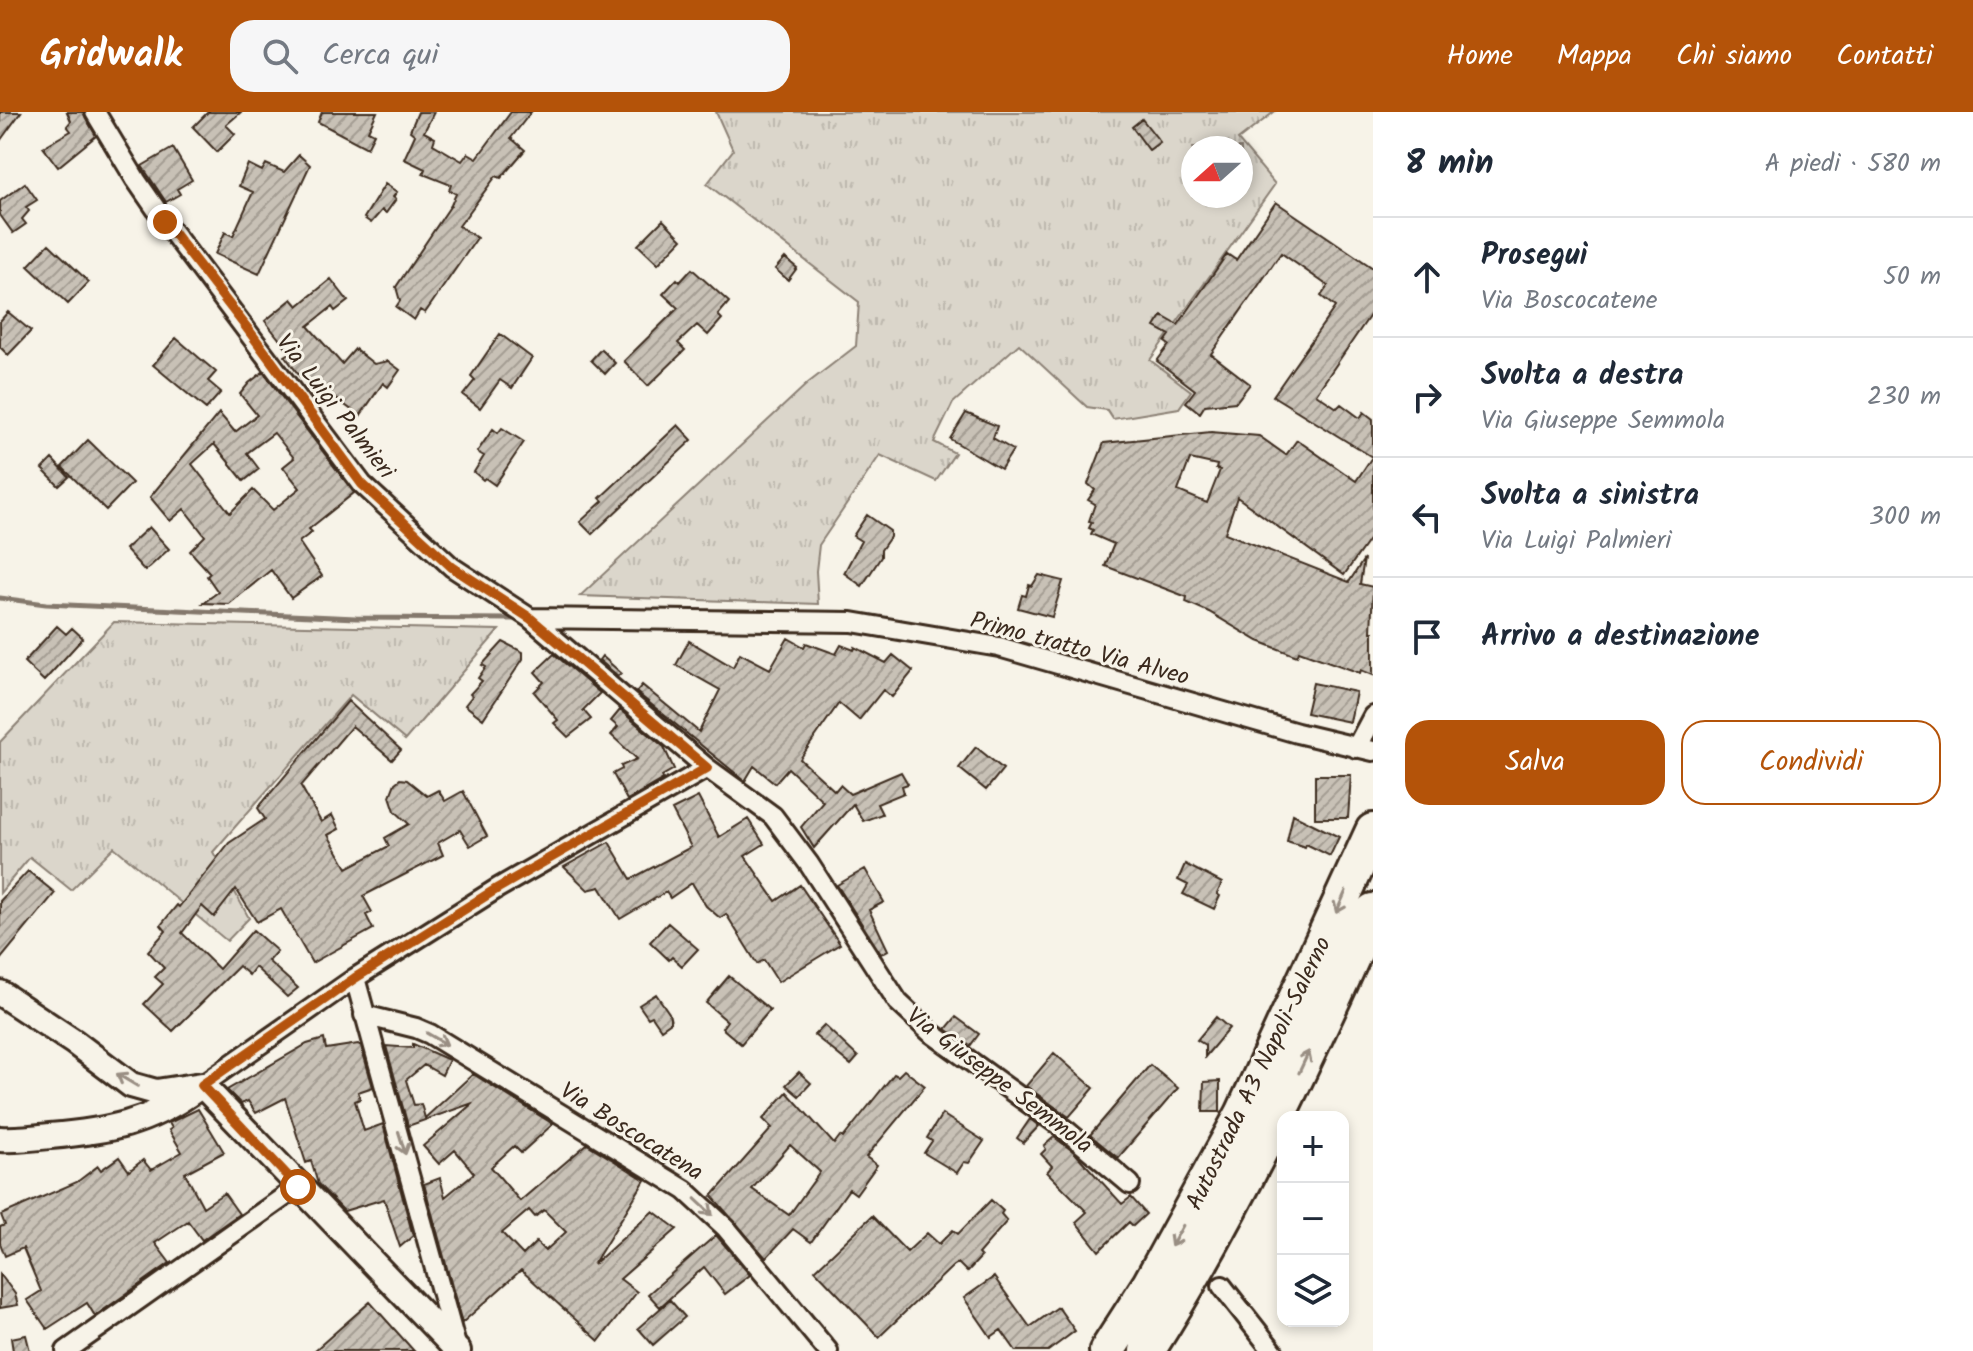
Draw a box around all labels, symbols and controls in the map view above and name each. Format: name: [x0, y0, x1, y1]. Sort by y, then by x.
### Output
search box: [230, 20, 790, 92]
text: Gridwalk: [40, 26, 182, 86]
text: Cerca qui: [322, 32, 439, 80]
icon: search: [258, 34, 302, 78]
text: Home: [1446, 34, 1513, 79]
text: Mappa: [1557, 34, 1632, 79]
text: Chi siamo: [1676, 34, 1792, 79]
text: Contatti: [1836, 34, 1933, 79]
north arrow: [1181, 136, 1253, 208]
text: 8 min: [1405, 137, 1494, 191]
text: A piedi · 580 m: [1765, 143, 1941, 185]
route end: [147, 204, 183, 240]
text: Prosegui: [1481, 232, 1587, 280]
icon: ahead: [1405, 255, 1449, 299]
text: 50 m: [1883, 256, 1941, 298]
text: Via Boscocatene: [1481, 280, 1658, 322]
street label: Via Luigi Palmieri: [265, 326, 405, 489]
text: Svolta a destra: [1481, 352, 1684, 400]
icon: right: [1405, 375, 1449, 419]
text: 230 m: [1867, 376, 1941, 418]
text: Via Giuseppe Semmola: [1481, 400, 1725, 442]
text: Svolta a sinistra: [1481, 472, 1699, 520]
icon: left: [1405, 495, 1449, 539]
text: 300 m: [1869, 496, 1941, 538]
text: Via Luigi Palmieri: [1481, 520, 1672, 562]
street label: Primo tratto Via Alveo: [966, 601, 1194, 697]
text: Arrivo a destinazione: [1481, 613, 1759, 661]
icon: arrive: [1405, 615, 1449, 659]
button: Salva: [1405, 720, 1665, 805]
button: Condividi: [1681, 720, 1941, 805]
one-way arrow: [1332, 889, 1347, 913]
street label: Autostrada A3 Napoli-Salerno: [1176, 930, 1343, 1217]
street label: Via Giuseppe Semmola: [897, 998, 1101, 1165]
one-way arrow: [425, 1031, 448, 1047]
one-way arrow: [1297, 1050, 1312, 1074]
one-way arrow: [116, 1072, 139, 1088]
street label: Via Boscocatena: [552, 1072, 711, 1192]
map controls: [1277, 1111, 1349, 1327]
button: +: [1277, 1111, 1349, 1183]
one-way arrow: [395, 1130, 410, 1156]
route start: [280, 1169, 316, 1205]
button: −: [1277, 1183, 1349, 1255]
one-way arrow: [694, 1198, 714, 1216]
one-way arrow: [1169, 1223, 1184, 1247]
button: layers: [1277, 1255, 1349, 1327]

